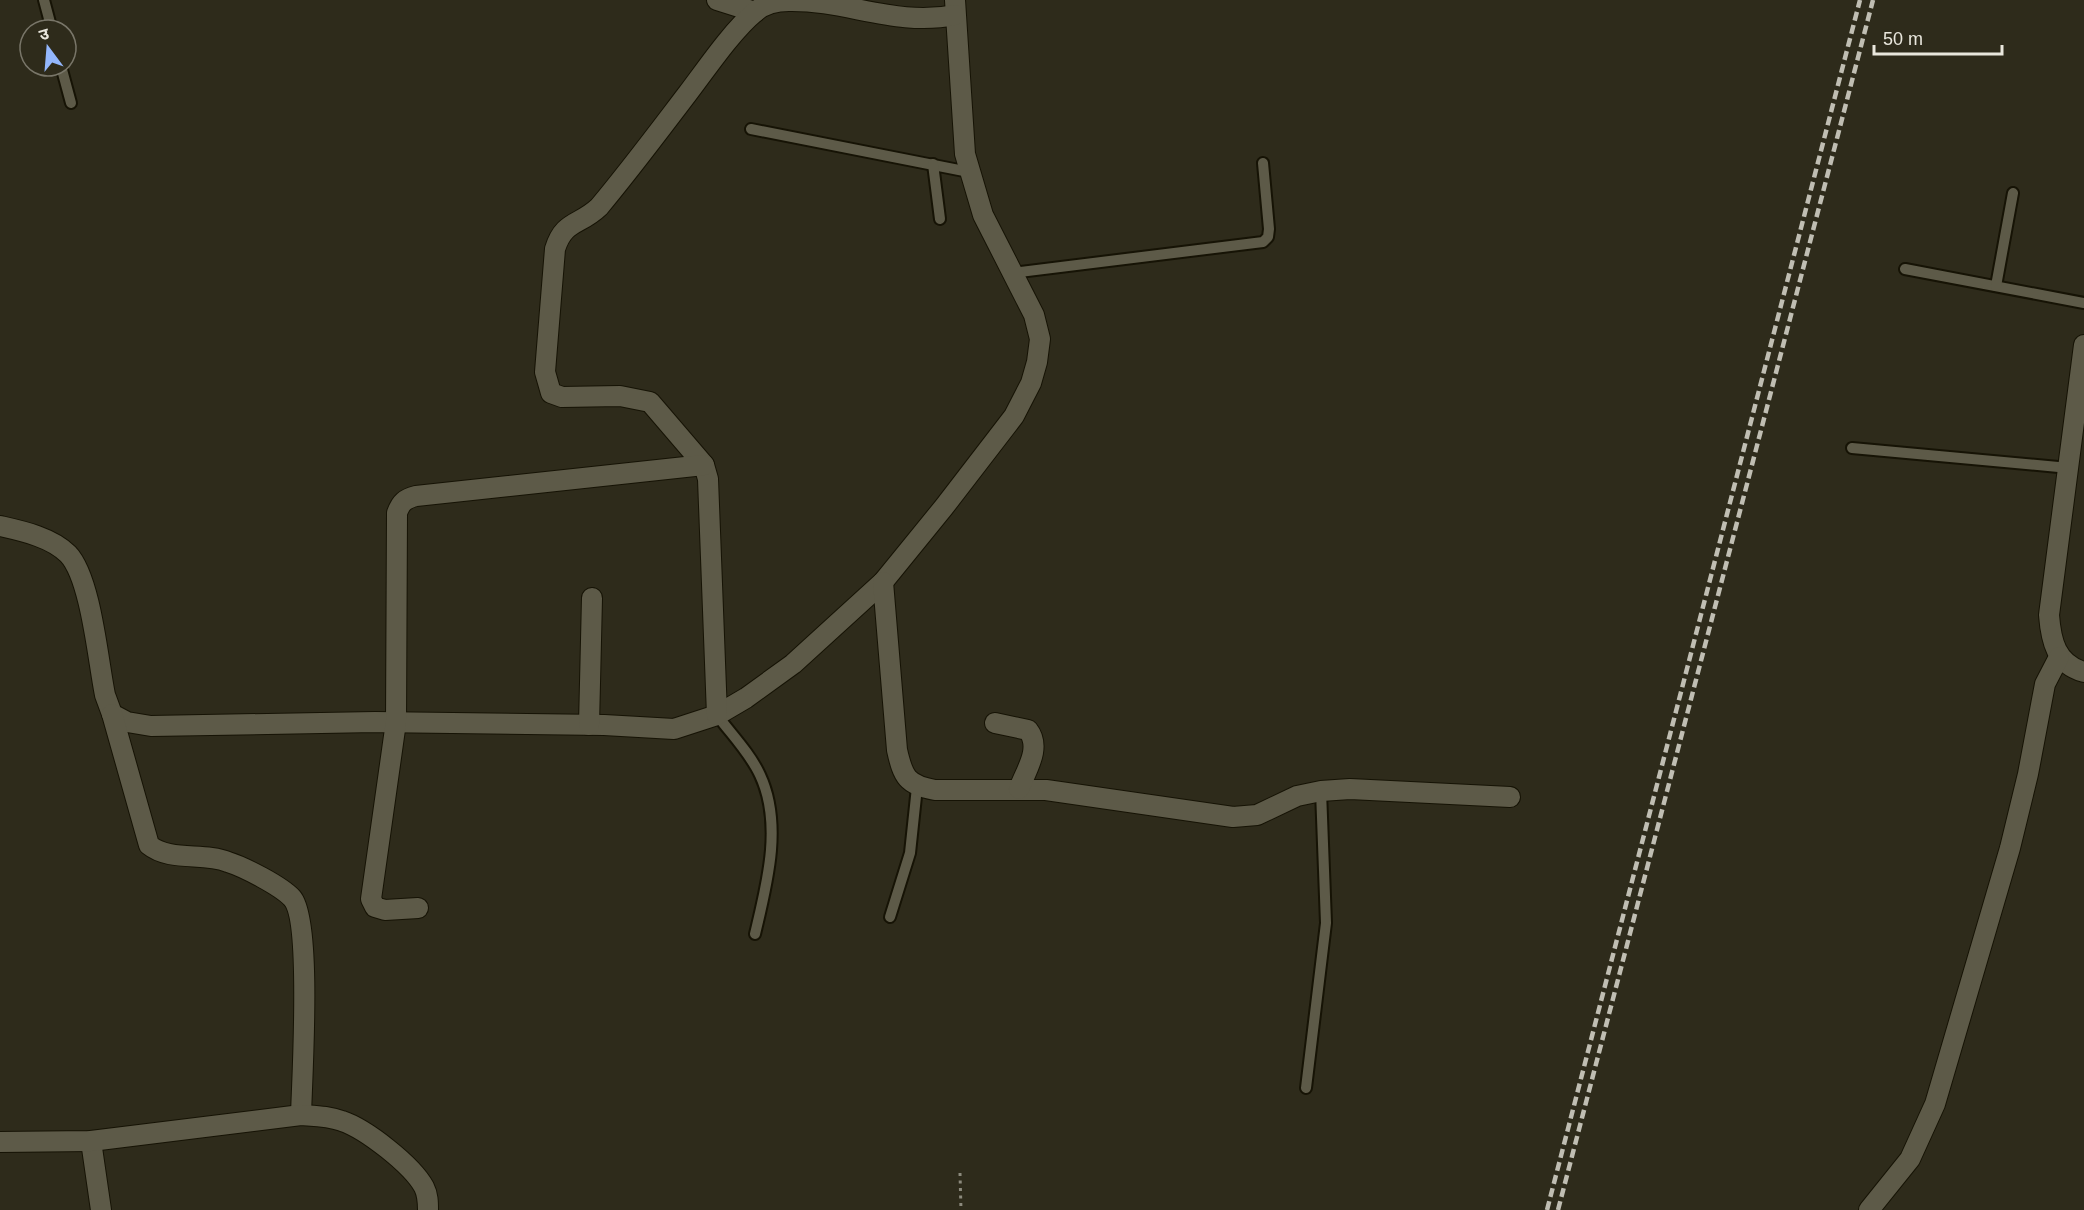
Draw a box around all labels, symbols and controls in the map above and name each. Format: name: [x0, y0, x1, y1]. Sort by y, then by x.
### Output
north arrow: [18, 18, 78, 78]
scale bar: [1874, 18, 2002, 56]
text: उ: [37, 24, 51, 44]
text: 50 m: [1883, 29, 1923, 49]

